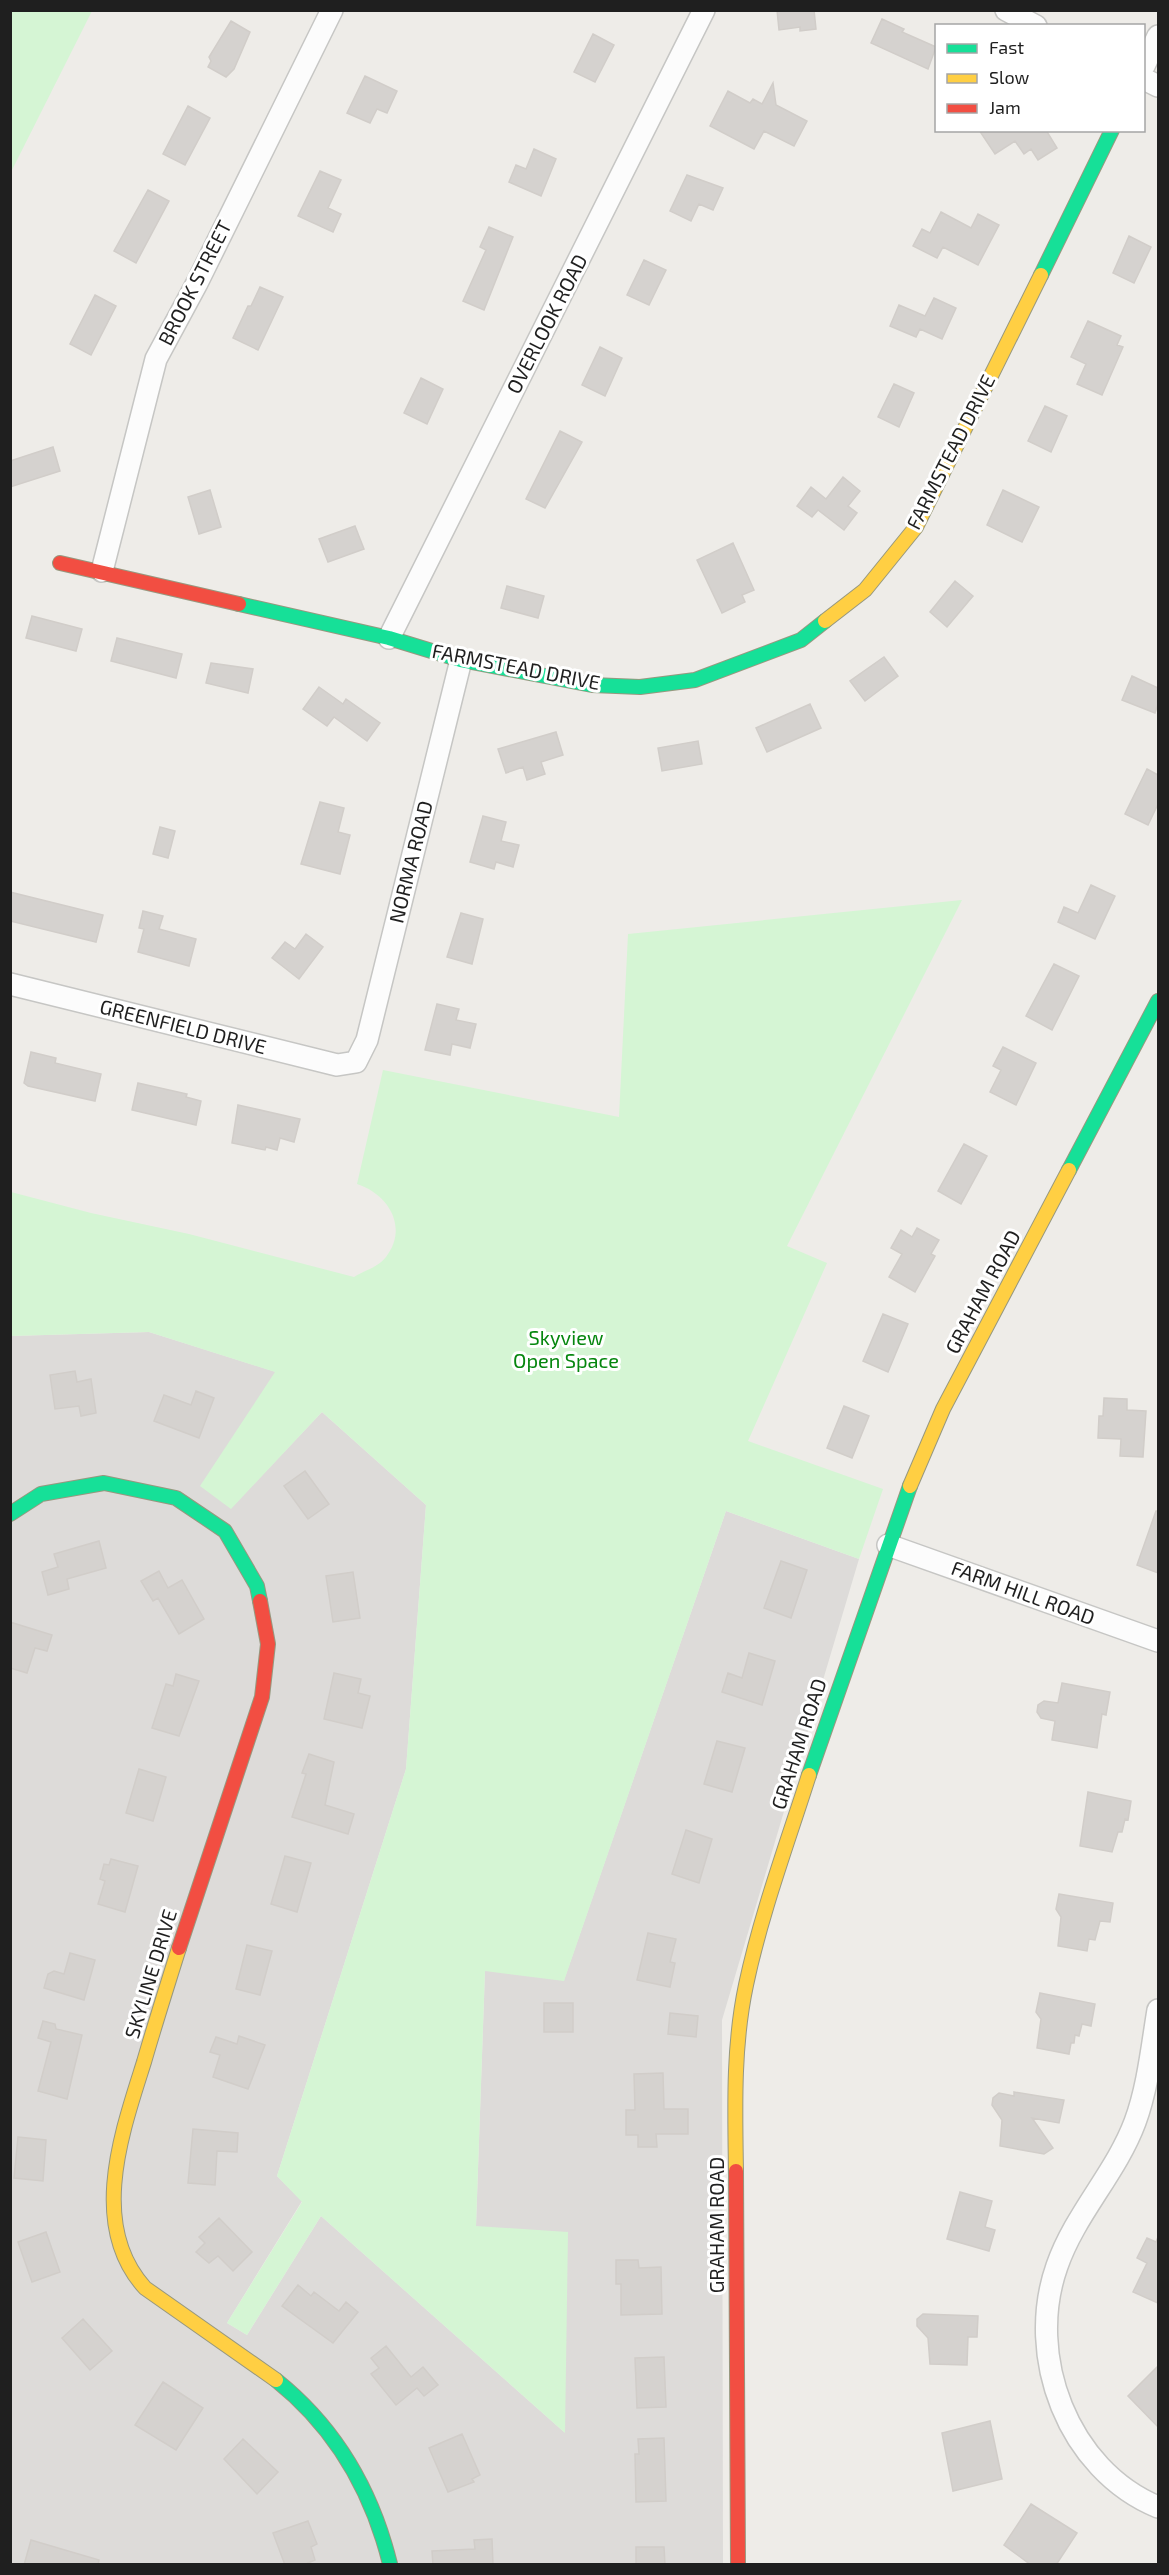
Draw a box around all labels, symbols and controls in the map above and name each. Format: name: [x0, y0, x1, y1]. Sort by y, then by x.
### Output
legend: [935, 24, 1145, 132]
text: Fast: [989, 36, 1024, 58]
text: Slow: [989, 66, 1030, 88]
text: Jam: [989, 96, 1021, 118]
street label: BROOK STREET: [152, 216, 236, 349]
street label: OVERLOOK ROAD: [501, 250, 592, 397]
street label: FARMSTEAD DRIVE: [901, 370, 1000, 533]
street label: FARMSTEAD DRIVE: [430, 638, 602, 694]
street label: NORMA ROAD: [383, 798, 437, 925]
street label: GREENFIELD DRIVE: [97, 994, 269, 1058]
street label: GRAHAM ROAD: [939, 1226, 1025, 1357]
park label: Skyview Open Space: [513, 1325, 619, 1372]
street label: FARM HILL ROAD: [948, 1555, 1098, 1629]
street label: GRAHAM ROAD: [766, 1675, 831, 1812]
street label: SKYLINE DRIVE: [119, 1906, 181, 2041]
street label: GRAHAM ROAD: [704, 2157, 728, 2293]

